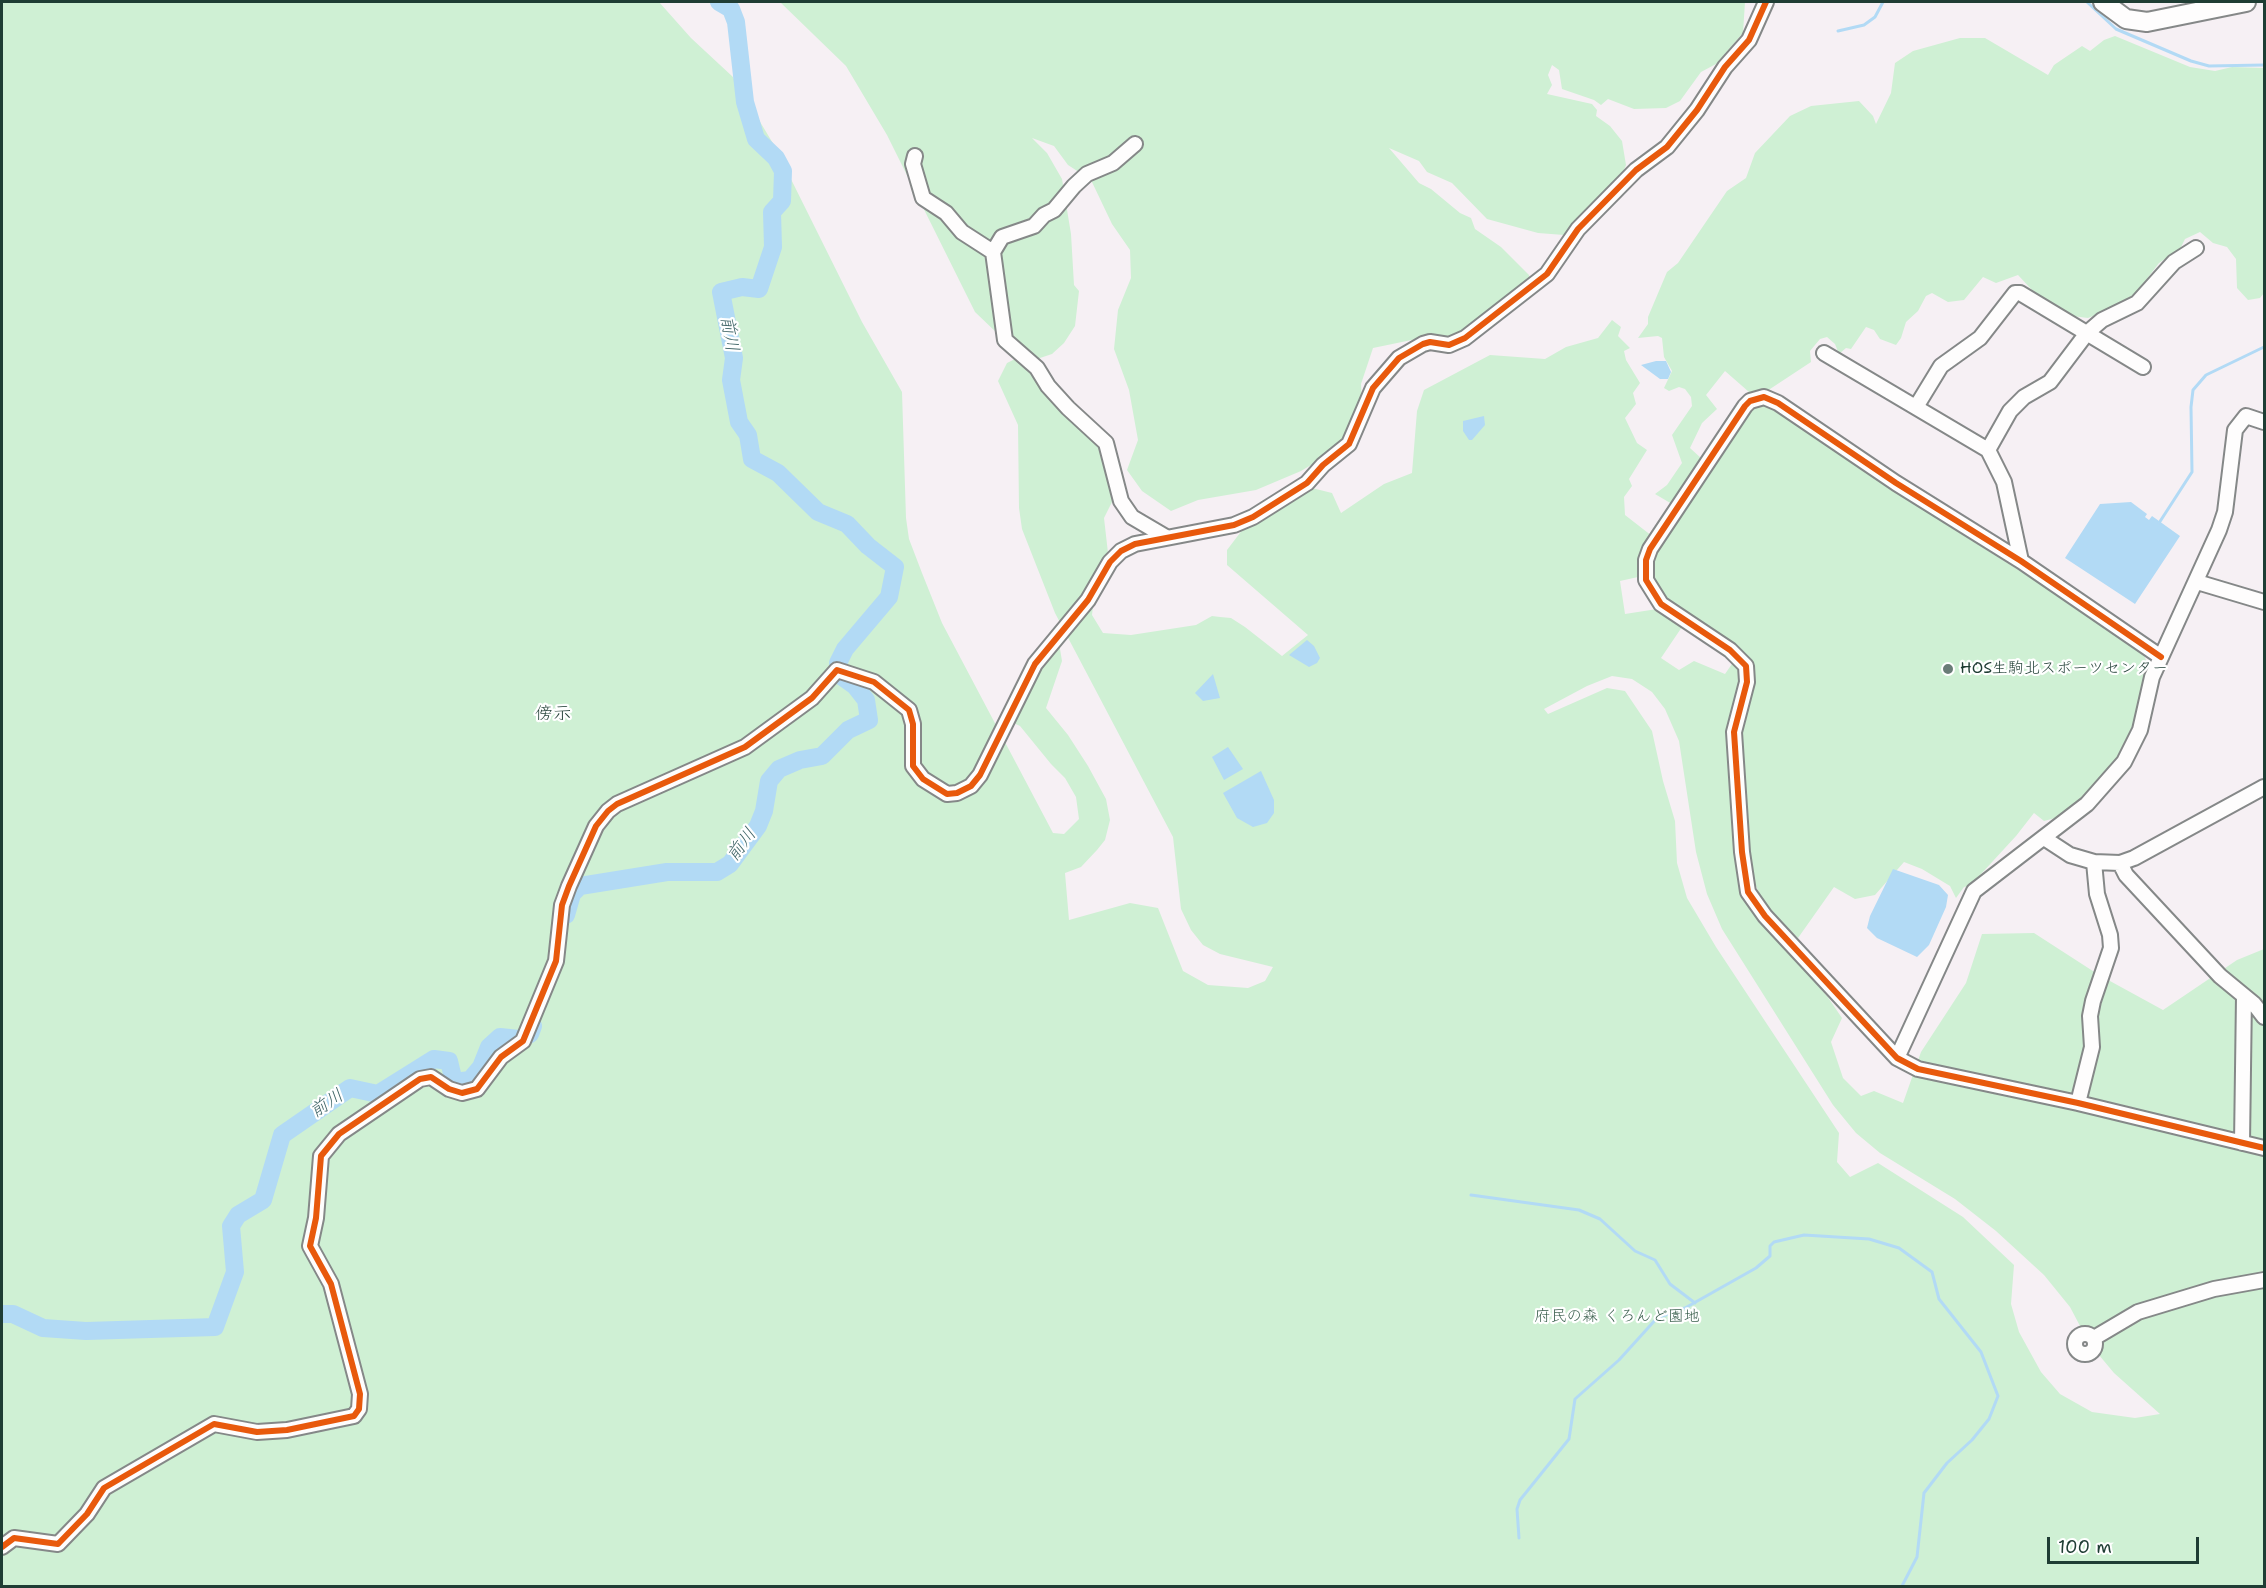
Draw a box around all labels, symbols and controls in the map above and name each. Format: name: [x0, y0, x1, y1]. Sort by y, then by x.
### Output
water label: 前川: [715, 314, 743, 354]
place label: HOS生駒北スポーツセンター: [1960, 659, 2168, 679]
marker: HOS生駒北スポーツセンター: [1941, 662, 1955, 676]
district label: 傍示: [535, 703, 571, 725]
water label: 前川: [723, 824, 761, 866]
water label: 前川: [306, 1085, 348, 1123]
park label: 府民の森 くろんど園地: [1534, 1307, 1700, 1327]
scale bar: [2050, 1525, 2202, 1563]
text: 100 m: [2058, 1535, 2112, 1559]

